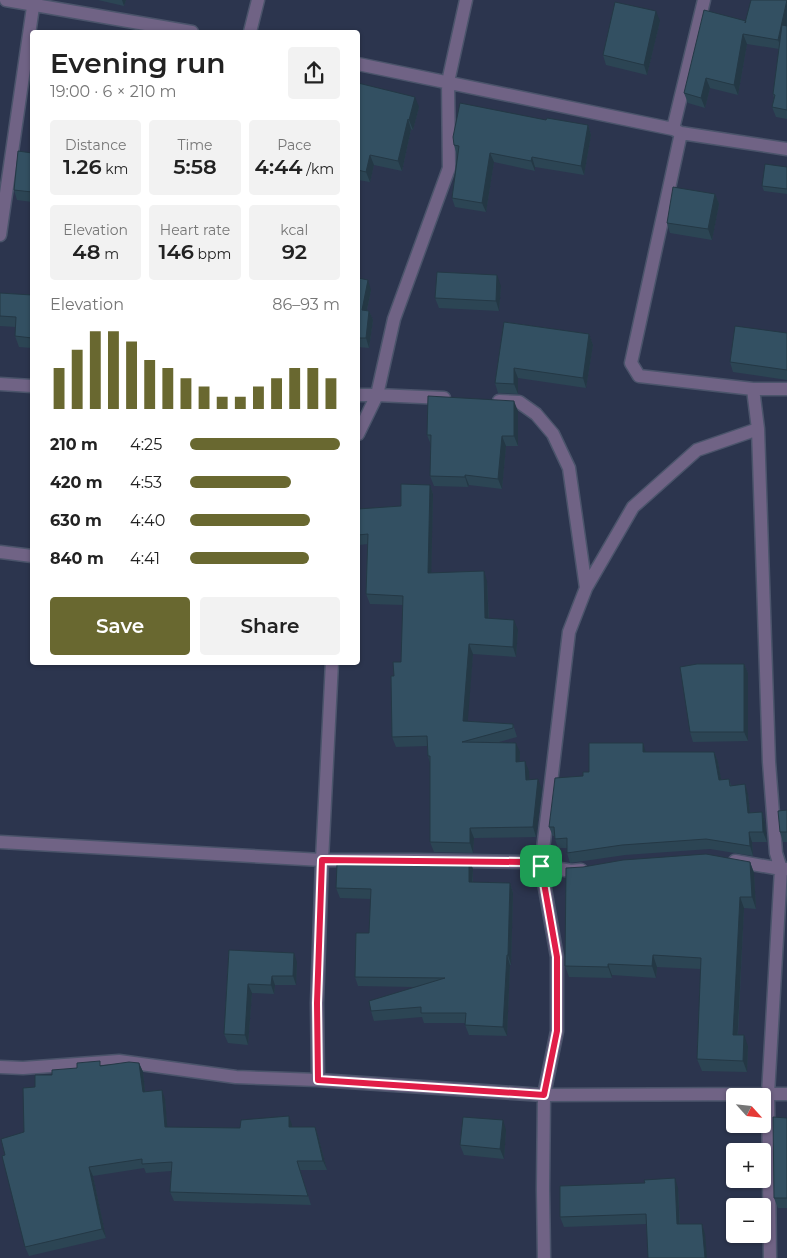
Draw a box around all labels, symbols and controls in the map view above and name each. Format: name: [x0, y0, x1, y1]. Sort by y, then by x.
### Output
text: Evening run: [50, 46, 225, 80]
button: share: [288, 47, 340, 99]
text: 19:00 · 6 × 210 m: [50, 82, 176, 101]
text: Distance: [65, 136, 126, 154]
text: Time: [177, 136, 213, 154]
text: Pace: [277, 136, 311, 154]
text: 1.26: [63, 154, 102, 179]
text: 5:58: [173, 154, 217, 179]
text: 4:44: [255, 154, 303, 179]
text: km: [102, 160, 128, 178]
text: /km: [303, 160, 334, 178]
text: Elevation: [63, 221, 128, 239]
text: Heart rate: [160, 221, 230, 239]
text: kcal: [280, 221, 308, 239]
text: 48: [72, 239, 100, 264]
text: 146: [159, 239, 194, 264]
text: 92: [282, 239, 307, 264]
text: m: [100, 245, 119, 263]
text: bpm: [194, 245, 231, 263]
text: Elevation: [50, 295, 124, 314]
text: 86–93 m: [272, 295, 340, 314]
text: 210 m: [50, 435, 98, 454]
text: 4:25: [130, 435, 162, 454]
text: 420 m: [50, 473, 103, 492]
text: 4:53: [130, 473, 162, 492]
text: 630 m: [50, 511, 102, 530]
text: 4:40: [130, 511, 165, 530]
text: 840 m: [50, 549, 104, 568]
text: 4:41: [130, 549, 160, 568]
button: Save: [50, 597, 190, 655]
button: Share: [200, 597, 340, 655]
pin: [520, 845, 562, 887]
icon: arrive: [527, 852, 555, 880]
north arrow: [726, 1088, 771, 1132]
map controls: [726, 1088, 771, 1243]
button: +: [726, 1143, 771, 1188]
button: −: [726, 1198, 771, 1243]

